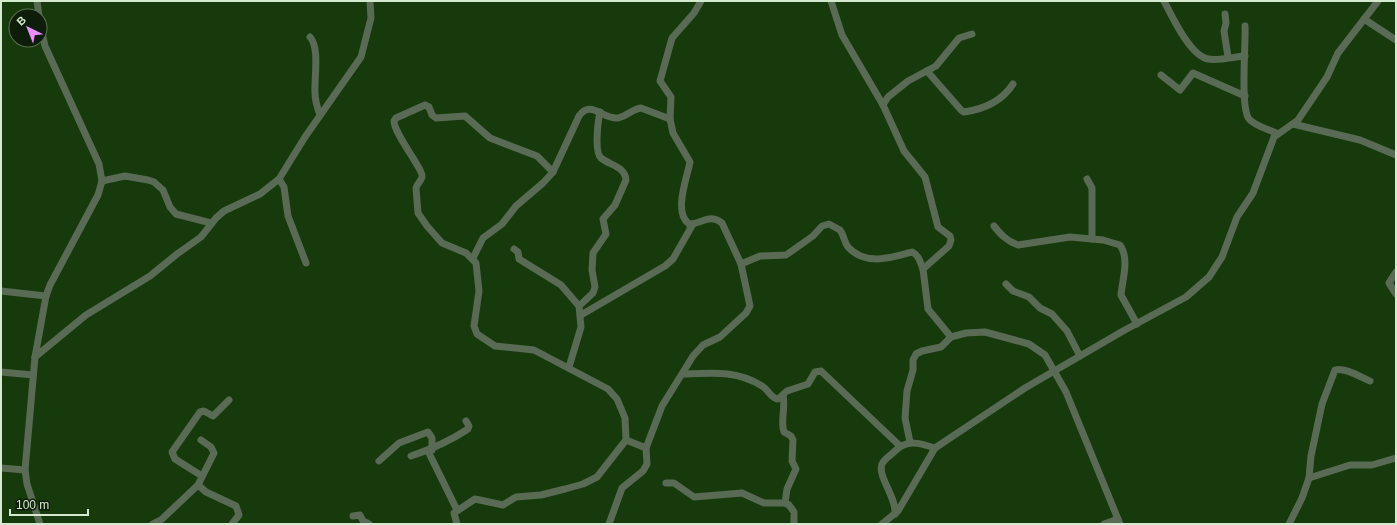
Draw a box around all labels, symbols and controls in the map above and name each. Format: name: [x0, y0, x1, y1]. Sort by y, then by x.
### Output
north arrow: [8, 8, 48, 48]
text: B: [14, 14, 28, 28]
scale bar: [10, 491, 88, 517]
text: 100 m: [16, 498, 49, 512]

